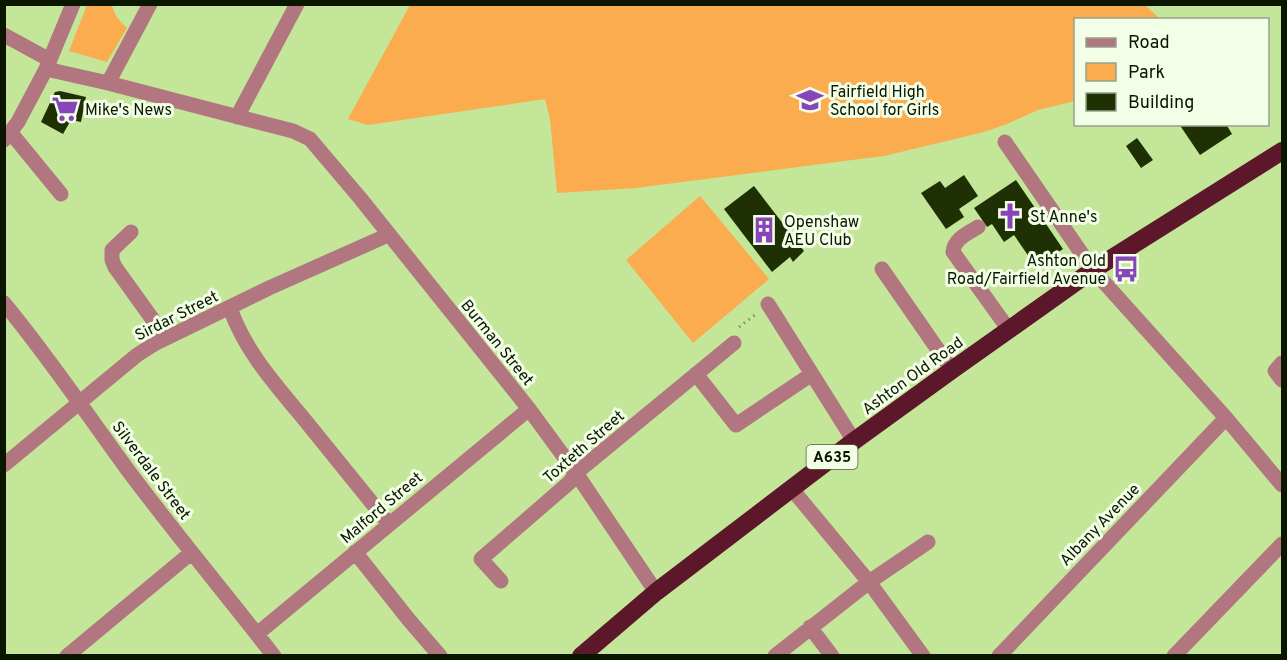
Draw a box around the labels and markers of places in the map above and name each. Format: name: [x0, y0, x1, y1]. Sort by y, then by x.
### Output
place label: Fairfield High School for Girls: [830, 83, 939, 121]
school or university icon: Fairfield High School for Girls: [795, 85, 825, 115]
supermarket icon: Mike's News: [50, 94, 80, 124]
place label: Mike's News: [85, 101, 172, 121]
church icon: St Anne's: [995, 201, 1025, 231]
place label: St Anne's: [1030, 208, 1097, 228]
place label: Openshaw AEU Club: [784, 213, 859, 251]
building icon: Openshaw AEU Club: [749, 215, 779, 245]
place label: Ashton Old Road/Fairfield Avenue: [947, 252, 1106, 290]
bus stop icon: Ashton Old Road/Fairfield Avenue: [1111, 254, 1141, 284]

